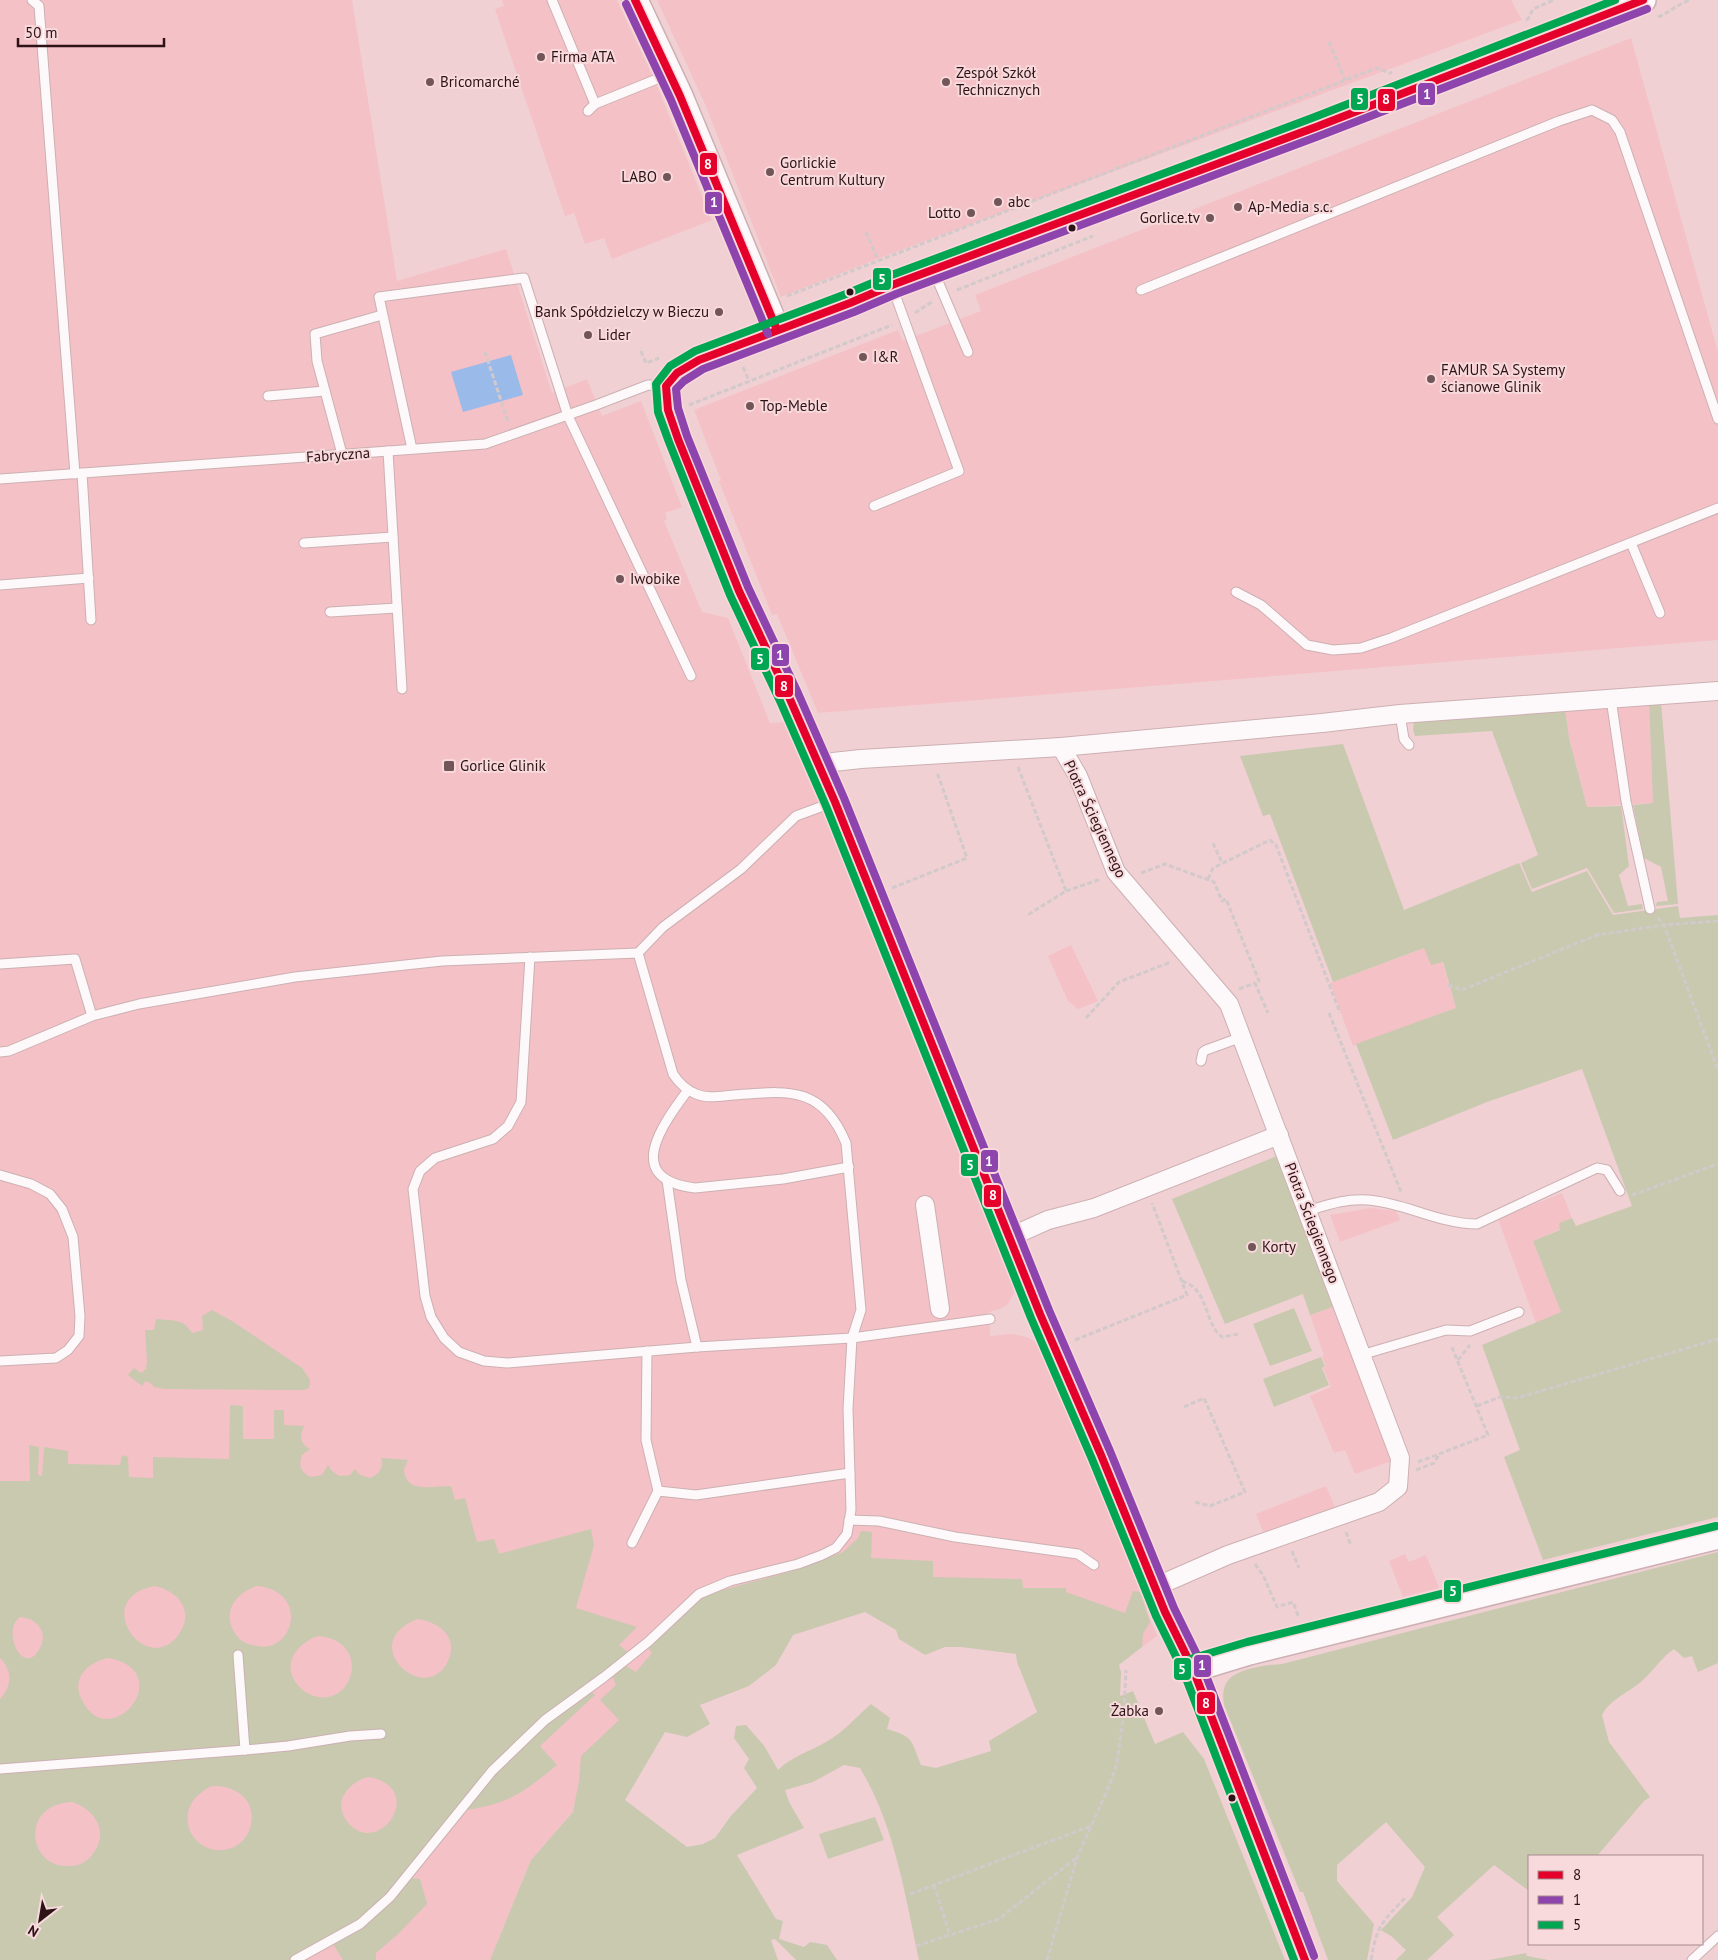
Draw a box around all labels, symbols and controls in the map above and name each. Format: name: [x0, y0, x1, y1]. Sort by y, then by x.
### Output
scale bar: [18, 15, 164, 47]
text: 50 m: [25, 23, 58, 42]
place label: Firma ATA: [551, 47, 615, 66]
marker: Firma ATA: [535, 51, 547, 63]
place label: Zespół Szkół Technicznych: [956, 63, 1040, 99]
place label: Bricomarché: [440, 72, 520, 91]
marker: Bricomarché: [424, 76, 436, 88]
marker: Zespół Szkół Technicznych: [940, 76, 952, 88]
line badge: 1: [1417, 82, 1436, 106]
text: 1: [1423, 85, 1431, 103]
line badge: 5: [1350, 87, 1369, 111]
line badge: 8: [1377, 88, 1396, 112]
text: 5: [1356, 90, 1364, 108]
text: 8: [1382, 90, 1390, 108]
line badge: 8: [699, 152, 718, 176]
place label: Gorlickie Centrum Kultury: [780, 153, 885, 189]
text: 8: [704, 155, 712, 173]
marker: Gorlickie Centrum Kultury: [764, 166, 776, 178]
place label: LABO: [621, 167, 657, 186]
marker: LABO: [661, 171, 673, 183]
line badge: 1: [704, 191, 723, 215]
place label: abc: [1008, 192, 1031, 211]
text: 1: [710, 193, 718, 211]
marker: abc: [992, 196, 1004, 208]
place label: Ap-Media s.c.: [1248, 197, 1333, 216]
marker: Ap-Media s.c.: [1232, 201, 1244, 213]
place label: Lotto: [928, 203, 961, 222]
marker: Lotto: [965, 207, 977, 219]
place label: Gorlice.tv: [1140, 208, 1201, 227]
marker: Gorlice.tv: [1204, 212, 1216, 224]
unlabelled marker: [1067, 223, 1077, 233]
line badge: 5: [872, 267, 892, 291]
text: 5: [878, 270, 886, 288]
unlabelled marker: [845, 287, 855, 297]
place label: Bank Spółdzielczy w Bieczu: [535, 302, 709, 321]
marker: Bank Spółdzielczy w Bieczu: [713, 306, 725, 318]
place label: Lider: [598, 325, 631, 344]
marker: Lider: [582, 329, 594, 341]
place label: I&R: [873, 347, 899, 366]
marker: I&R: [857, 351, 869, 363]
place label: FAMUR SA Systemy ścianowe Glinik: [1441, 360, 1565, 396]
marker: FAMUR SA Systemy ścianowe Glinik: [1425, 373, 1437, 385]
place label: Top-Meble: [760, 396, 828, 415]
marker: Top-Meble: [744, 400, 756, 412]
street label: Fabryczna: [305, 443, 371, 466]
place label: Iwobike: [630, 569, 680, 588]
marker: Iwobike: [614, 573, 626, 585]
line badge: 1: [771, 643, 790, 667]
text: 1: [776, 646, 784, 664]
line badge: 5: [750, 647, 770, 671]
text: 5: [756, 650, 764, 668]
line badge: 8: [774, 674, 794, 698]
text: 8: [780, 677, 788, 695]
place label: Gorlice Glinik: [460, 756, 547, 775]
street label: Piotra Ściegiennego: [1060, 757, 1131, 881]
marker: Gorlice Glinik: [442, 759, 456, 773]
line badge: 1: [980, 1149, 999, 1173]
text: 1: [985, 1152, 993, 1170]
line badge: 5: [960, 1153, 979, 1177]
text: 5: [966, 1156, 974, 1174]
street label: Piotra Ściegiennego: [1281, 1160, 1344, 1286]
line badge: 8: [983, 1184, 1002, 1208]
text: 8: [989, 1186, 997, 1204]
place label: Korty: [1262, 1237, 1296, 1256]
marker: Korty: [1246, 1241, 1258, 1253]
line badge: 5: [1443, 1579, 1462, 1603]
text: 5: [1449, 1582, 1457, 1600]
line badge: 1: [1193, 1654, 1212, 1678]
text: 1: [1198, 1656, 1206, 1674]
line badge: 5: [1173, 1657, 1192, 1681]
text: 5: [1178, 1660, 1186, 1678]
line badge: 8: [1196, 1691, 1216, 1715]
text: 8: [1202, 1694, 1210, 1712]
place label: Żabka: [1111, 1701, 1149, 1720]
marker: Żabka: [1153, 1705, 1165, 1717]
unlabelled marker: [1227, 1793, 1237, 1803]
legend: [1528, 1855, 1703, 1945]
text: 8: [1573, 1865, 1581, 1884]
text: 1: [1573, 1890, 1581, 1909]
north arrow: [15, 1895, 65, 1945]
text: 5: [1573, 1915, 1581, 1934]
text: N: [25, 1921, 42, 1941]

